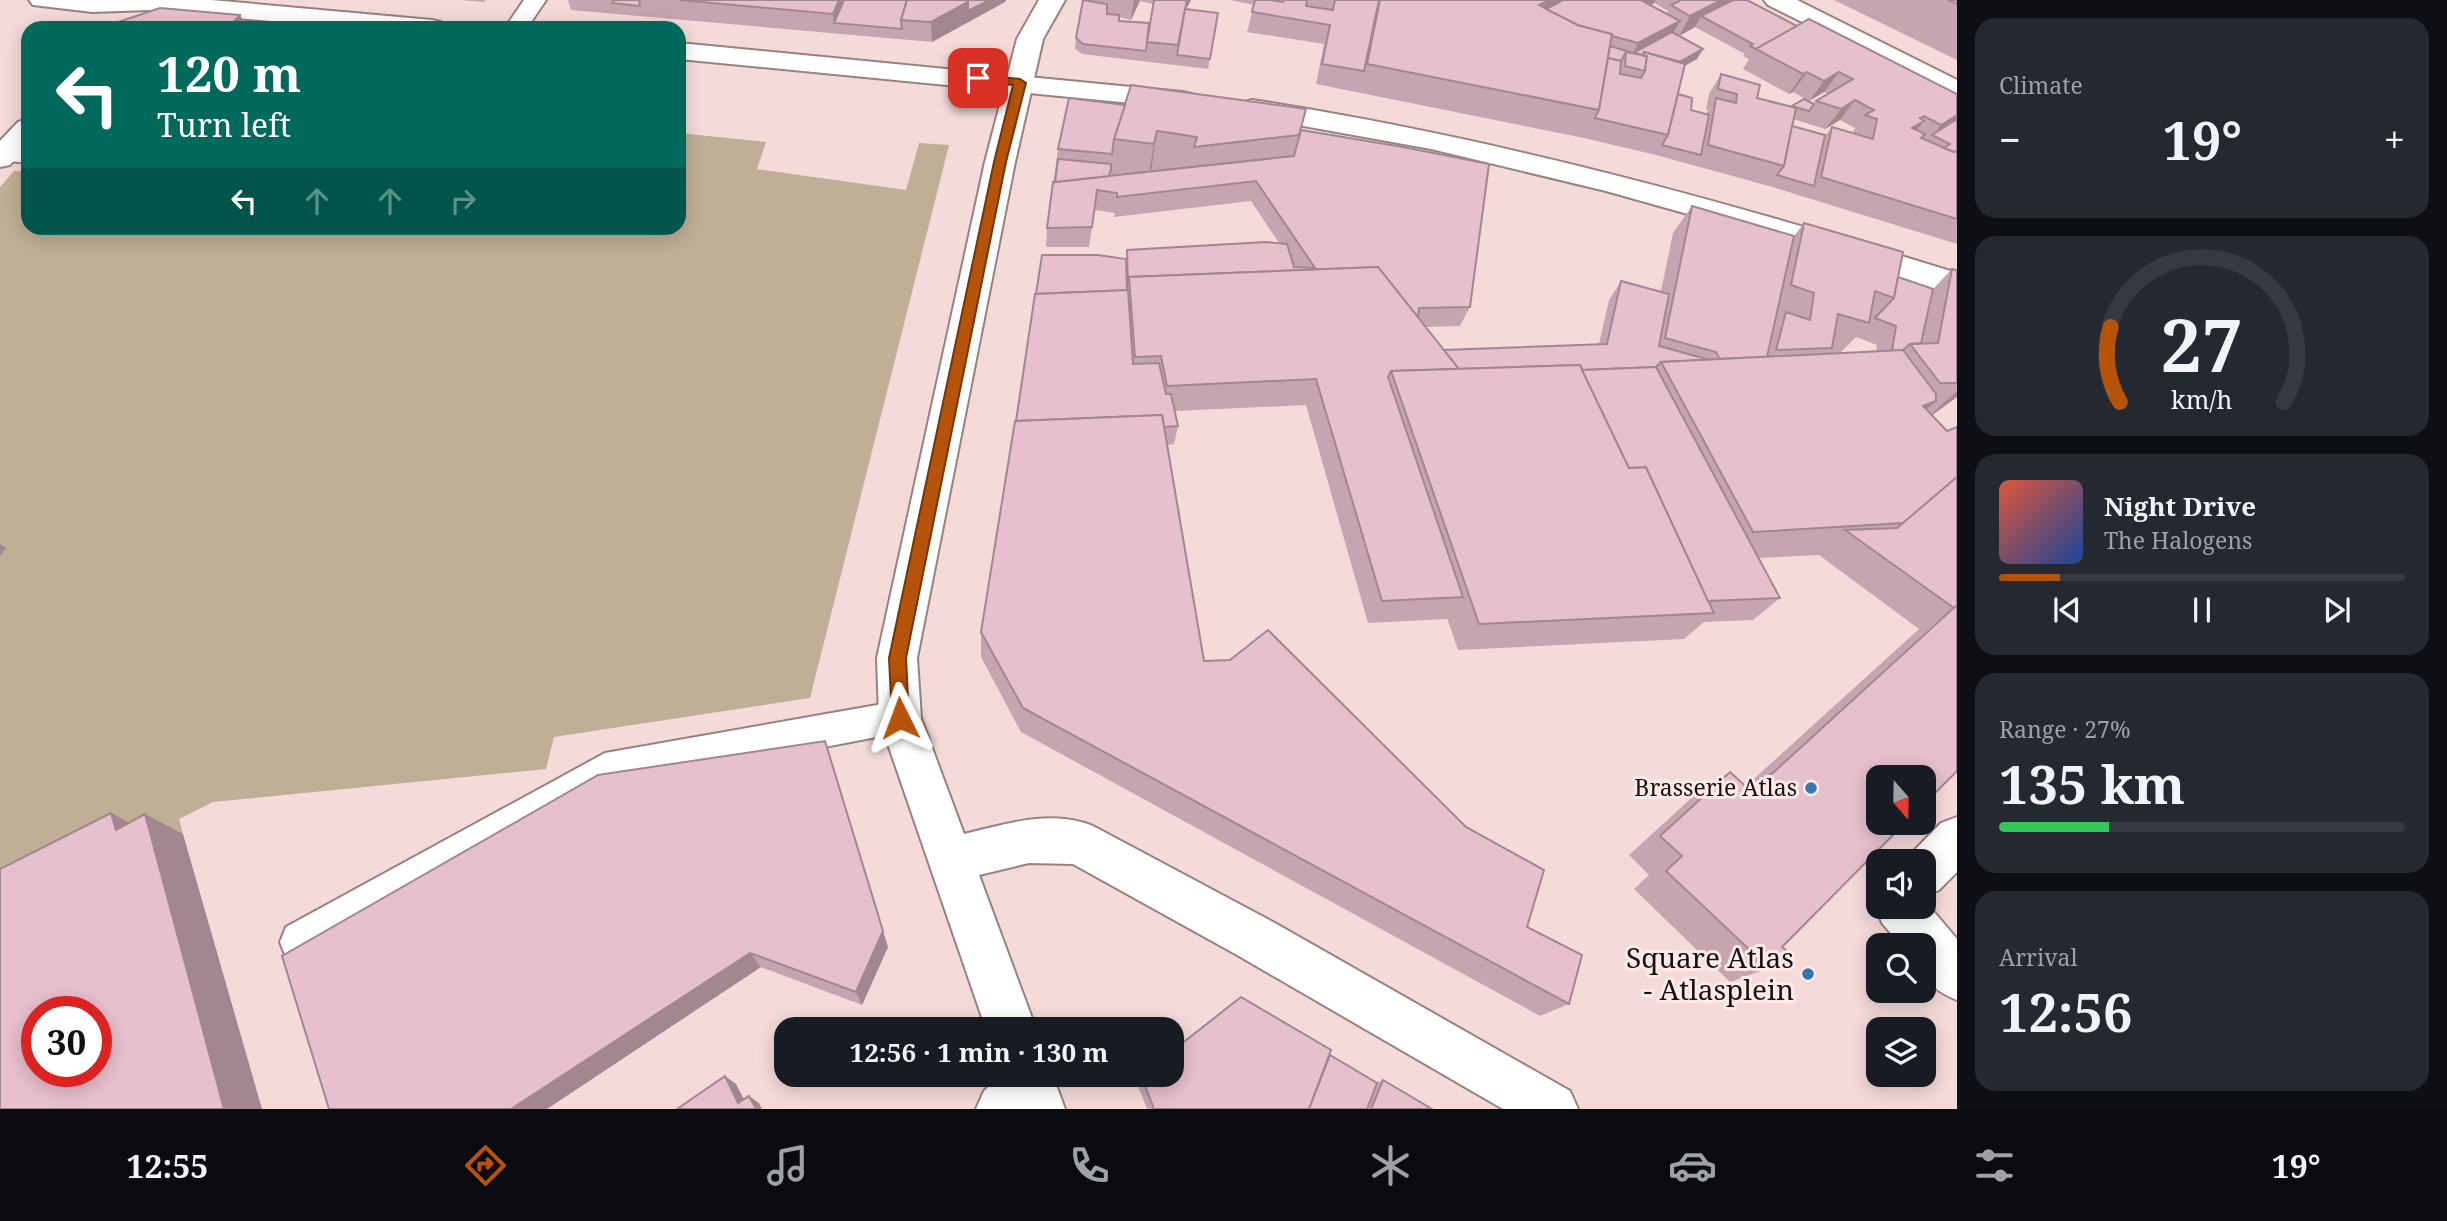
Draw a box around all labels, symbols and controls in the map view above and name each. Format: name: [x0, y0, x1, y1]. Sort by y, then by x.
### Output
text: 120 m: [157, 40, 301, 106]
pin: [948, 48, 1008, 108]
icon: left: [42, 49, 133, 140]
icon: arrive: [959, 59, 997, 97]
text: Climate: [1999, 69, 2083, 101]
text: Turn left: [157, 103, 291, 146]
text: 19°: [2163, 104, 2242, 175]
text: −: [1999, 113, 2021, 165]
text: +: [2384, 113, 2405, 165]
icon: left: [225, 182, 263, 220]
icon: ahead: [298, 182, 336, 220]
icon: ahead: [371, 182, 409, 220]
icon: right: [444, 182, 482, 220]
text: 27: [2161, 295, 2243, 394]
text: km/h: [2171, 382, 2233, 416]
text: Night Drive: [2104, 488, 2256, 524]
text: The Halogens: [2104, 524, 2252, 556]
icon: previous: [2048, 591, 2086, 629]
icon: pause: [2183, 591, 2221, 629]
icon: next: [2318, 591, 2356, 629]
position arrow: [863, 681, 937, 755]
text: Range · 27%: [1999, 713, 2131, 745]
text: 135 km: [1999, 748, 2185, 819]
north arrow: [1866, 765, 1936, 835]
map controls: [1866, 765, 1936, 1087]
place label: Brasserie Atlas: [1634, 771, 1797, 803]
marker: Brasserie Atlas: [1803, 780, 1819, 796]
button: sound: [1866, 849, 1936, 919]
button: search: [1866, 933, 1936, 1003]
place label: Square Atlas - Atlasplein: [1626, 938, 1794, 1008]
text: Arrival: [1999, 941, 2078, 973]
marker: Square Atlas - Atlasplein: [1800, 966, 1816, 982]
text: 12:56: [1999, 976, 2132, 1047]
speed limit sign: 30: [21, 996, 112, 1087]
button: layers: [1866, 1017, 1936, 1087]
text: 12:56 · 1 min · 130 m: [849, 1034, 1109, 1070]
icon: directions: [461, 1141, 510, 1190]
icon: music: [763, 1141, 812, 1190]
icon: phone: [1065, 1141, 1114, 1190]
icon: climate: [1366, 1141, 1415, 1190]
icon: car: [1668, 1141, 1717, 1190]
icon: filters: [1970, 1141, 2019, 1190]
text: 12:55: [126, 1144, 208, 1187]
text: 19°: [2272, 1144, 2321, 1187]

